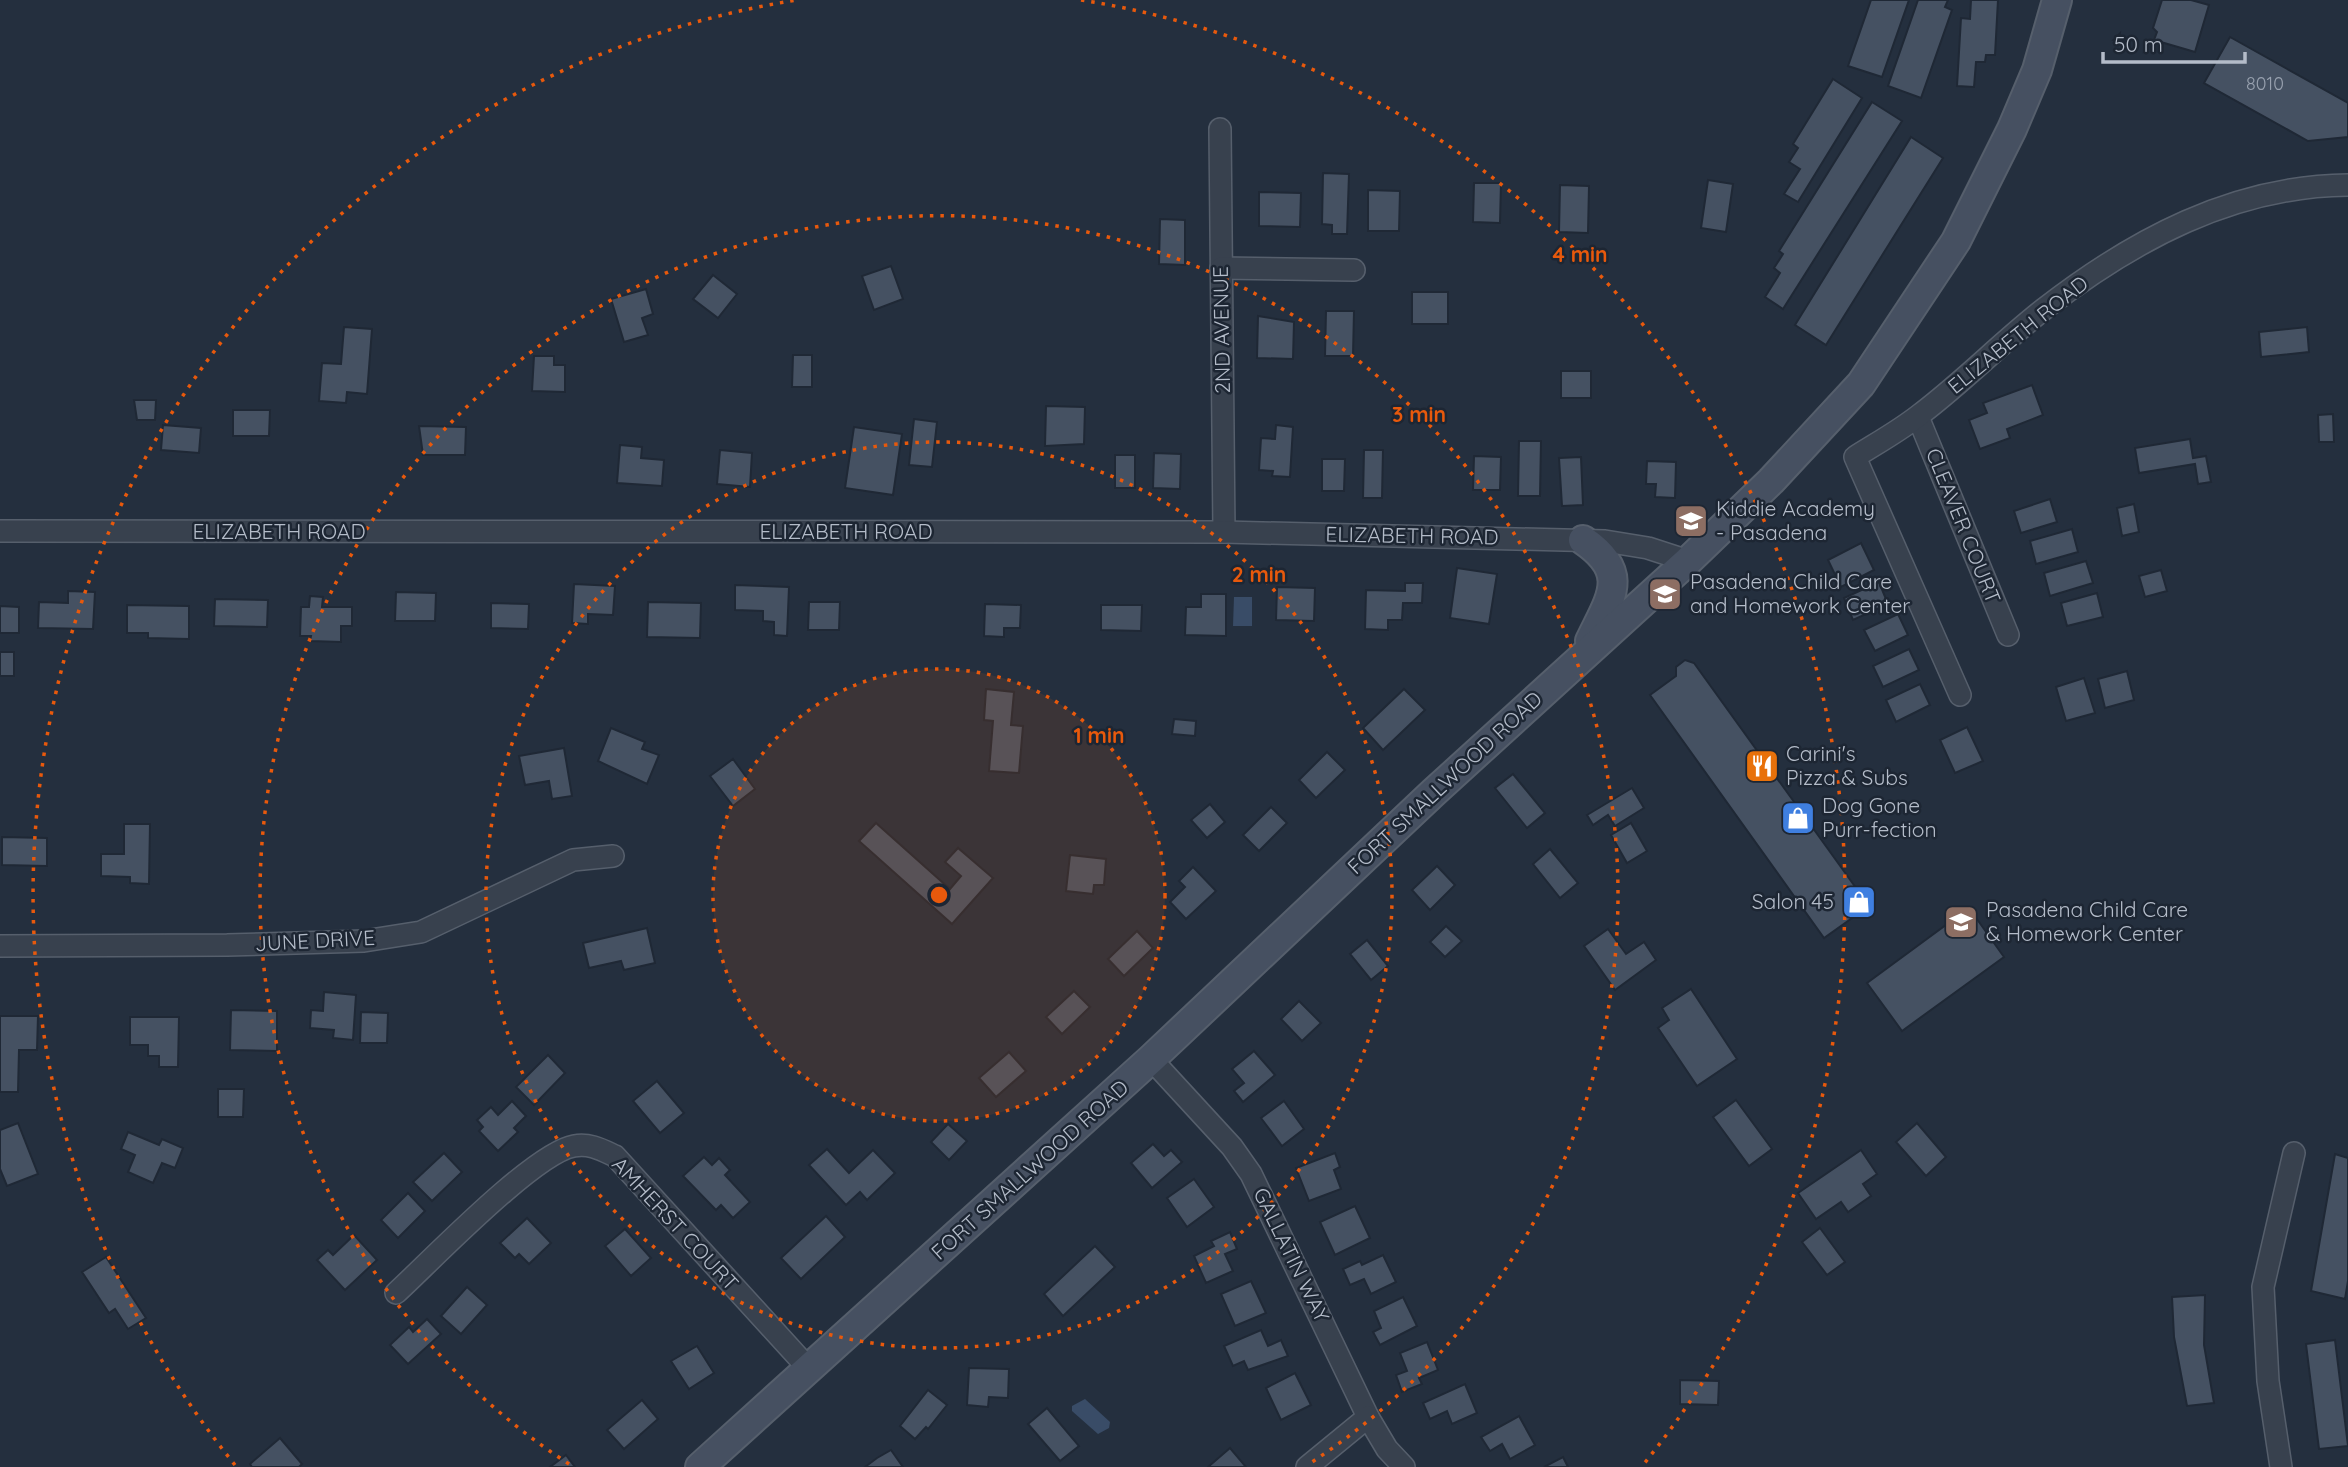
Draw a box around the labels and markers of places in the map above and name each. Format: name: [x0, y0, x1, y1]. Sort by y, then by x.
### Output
place label: Kiddie Academy - Pasadena: [1716, 495, 1875, 545]
school or university icon: Kiddie Academy - Pasadena: [1672, 502, 1710, 540]
place label: Pasadena Child Care and Homework Center: [1690, 568, 1910, 618]
school or university icon: Pasadena Child Care and Homework Center: [1646, 575, 1684, 613]
place label: Carini's Pizza & Subs: [1786, 740, 1908, 790]
restaurant icon: Carini's Pizza & Subs: [1743, 747, 1781, 785]
place label: Dog Gone Purr-fection: [1822, 792, 1937, 842]
shop icon: Dog Gone Purr-fection: [1779, 799, 1817, 837]
centre of rings: [927, 883, 951, 907]
shop icon: Salon 45: [1840, 883, 1878, 921]
place label: Salon 45: [1752, 888, 1834, 914]
place label: Pasadena Child Care & Homework Center: [1986, 896, 2188, 946]
school or university icon: Pasadena Child Care & Homework Center: [1942, 903, 1980, 941]

